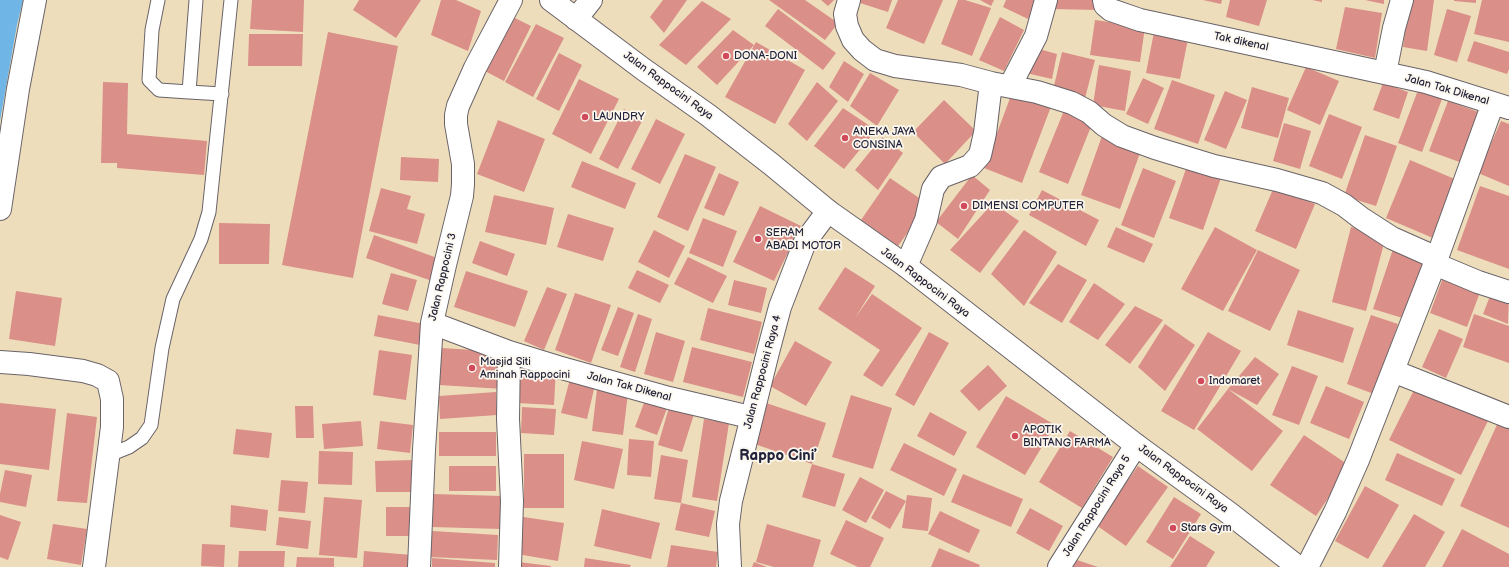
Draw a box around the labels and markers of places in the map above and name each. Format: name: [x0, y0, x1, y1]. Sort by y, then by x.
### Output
place label: DONA-DONI: [734, 49, 797, 63]
marker: DONA-DONI: [721, 51, 731, 61]
place label: LAUNDRY: [593, 110, 644, 124]
marker: LAUNDRY: [580, 112, 590, 122]
place label: ANEKA JAYA CONSINA: [853, 125, 915, 151]
marker: ANEKA JAYA CONSINA: [840, 133, 850, 143]
place label: DIMENSI COMPUTER: [972, 199, 1084, 213]
marker: DIMENSI COMPUTER: [959, 201, 969, 211]
place label: SERAM ABADI MOTOR: [766, 226, 841, 252]
marker: SERAM ABADI MOTOR: [753, 234, 763, 244]
place label: Masjid Siti Aminah Rappocini: [480, 355, 570, 381]
marker: Masjid Siti Aminah Rappocini: [467, 363, 477, 373]
place label: Indomaret: [1209, 374, 1260, 388]
marker: Indomaret: [1196, 376, 1206, 386]
place label: APOTIK BINTANG FARMA: [1023, 423, 1111, 449]
marker: APOTIK BINTANG FARMA: [1010, 431, 1020, 441]
place label: Stars Gym: [1181, 521, 1232, 535]
marker: Stars Gym: [1168, 523, 1178, 533]

